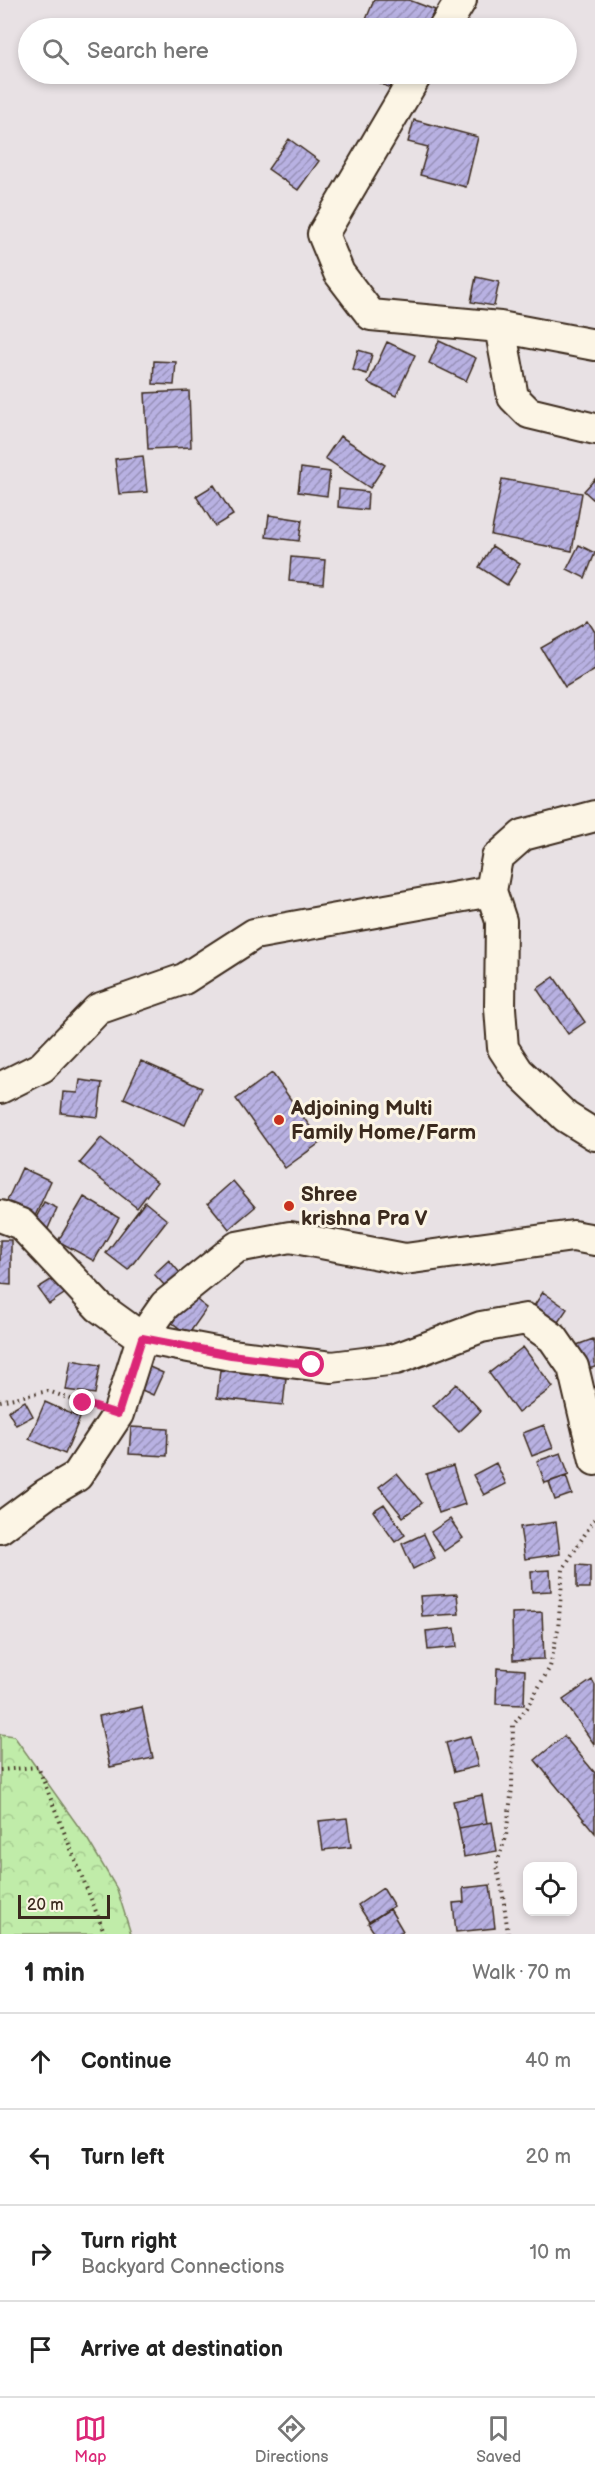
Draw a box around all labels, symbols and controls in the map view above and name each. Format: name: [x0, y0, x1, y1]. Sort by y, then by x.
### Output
search box: [18, 18, 577, 84]
icon: search: [39, 35, 72, 68]
text: Search here: [87, 38, 209, 65]
place label: Adjoining Multi Family Home/Farm: [290, 1096, 476, 1145]
marker: Adjoining Multi Family Home/Farm: [272, 1113, 286, 1127]
place label: Shree krishna Pra V: [301, 1182, 427, 1231]
marker: Shree krishna Pra V: [282, 1199, 296, 1213]
route start: [298, 1351, 324, 1377]
route end: [69, 1389, 95, 1415]
map controls: [523, 1862, 577, 1916]
button: locate: [523, 1862, 577, 1916]
scale bar: [18, 1892, 110, 1920]
text: 20 m: [27, 1896, 63, 1915]
text: 1 min: [24, 1958, 85, 1989]
text: Walk · 70 m: [472, 1961, 571, 1985]
icon: ahead: [24, 2045, 57, 2078]
text: Continue: [81, 2048, 171, 2075]
text: 40 m: [525, 2049, 571, 2073]
icon: left: [24, 2141, 57, 2174]
text: Turn left: [81, 2144, 165, 2171]
text: 20 m: [526, 2145, 571, 2169]
text: Turn right: [81, 2228, 177, 2255]
icon: right: [24, 2237, 57, 2270]
text: 10 m: [530, 2241, 571, 2265]
text: Backyard Connections: [81, 2255, 284, 2279]
icon: arrive: [24, 2333, 57, 2366]
text: Arrive at destination: [81, 2336, 283, 2363]
tab: Map: [74, 2412, 107, 2467]
tab: Directions: [255, 2412, 328, 2467]
tab: Saved: [476, 2412, 521, 2467]

